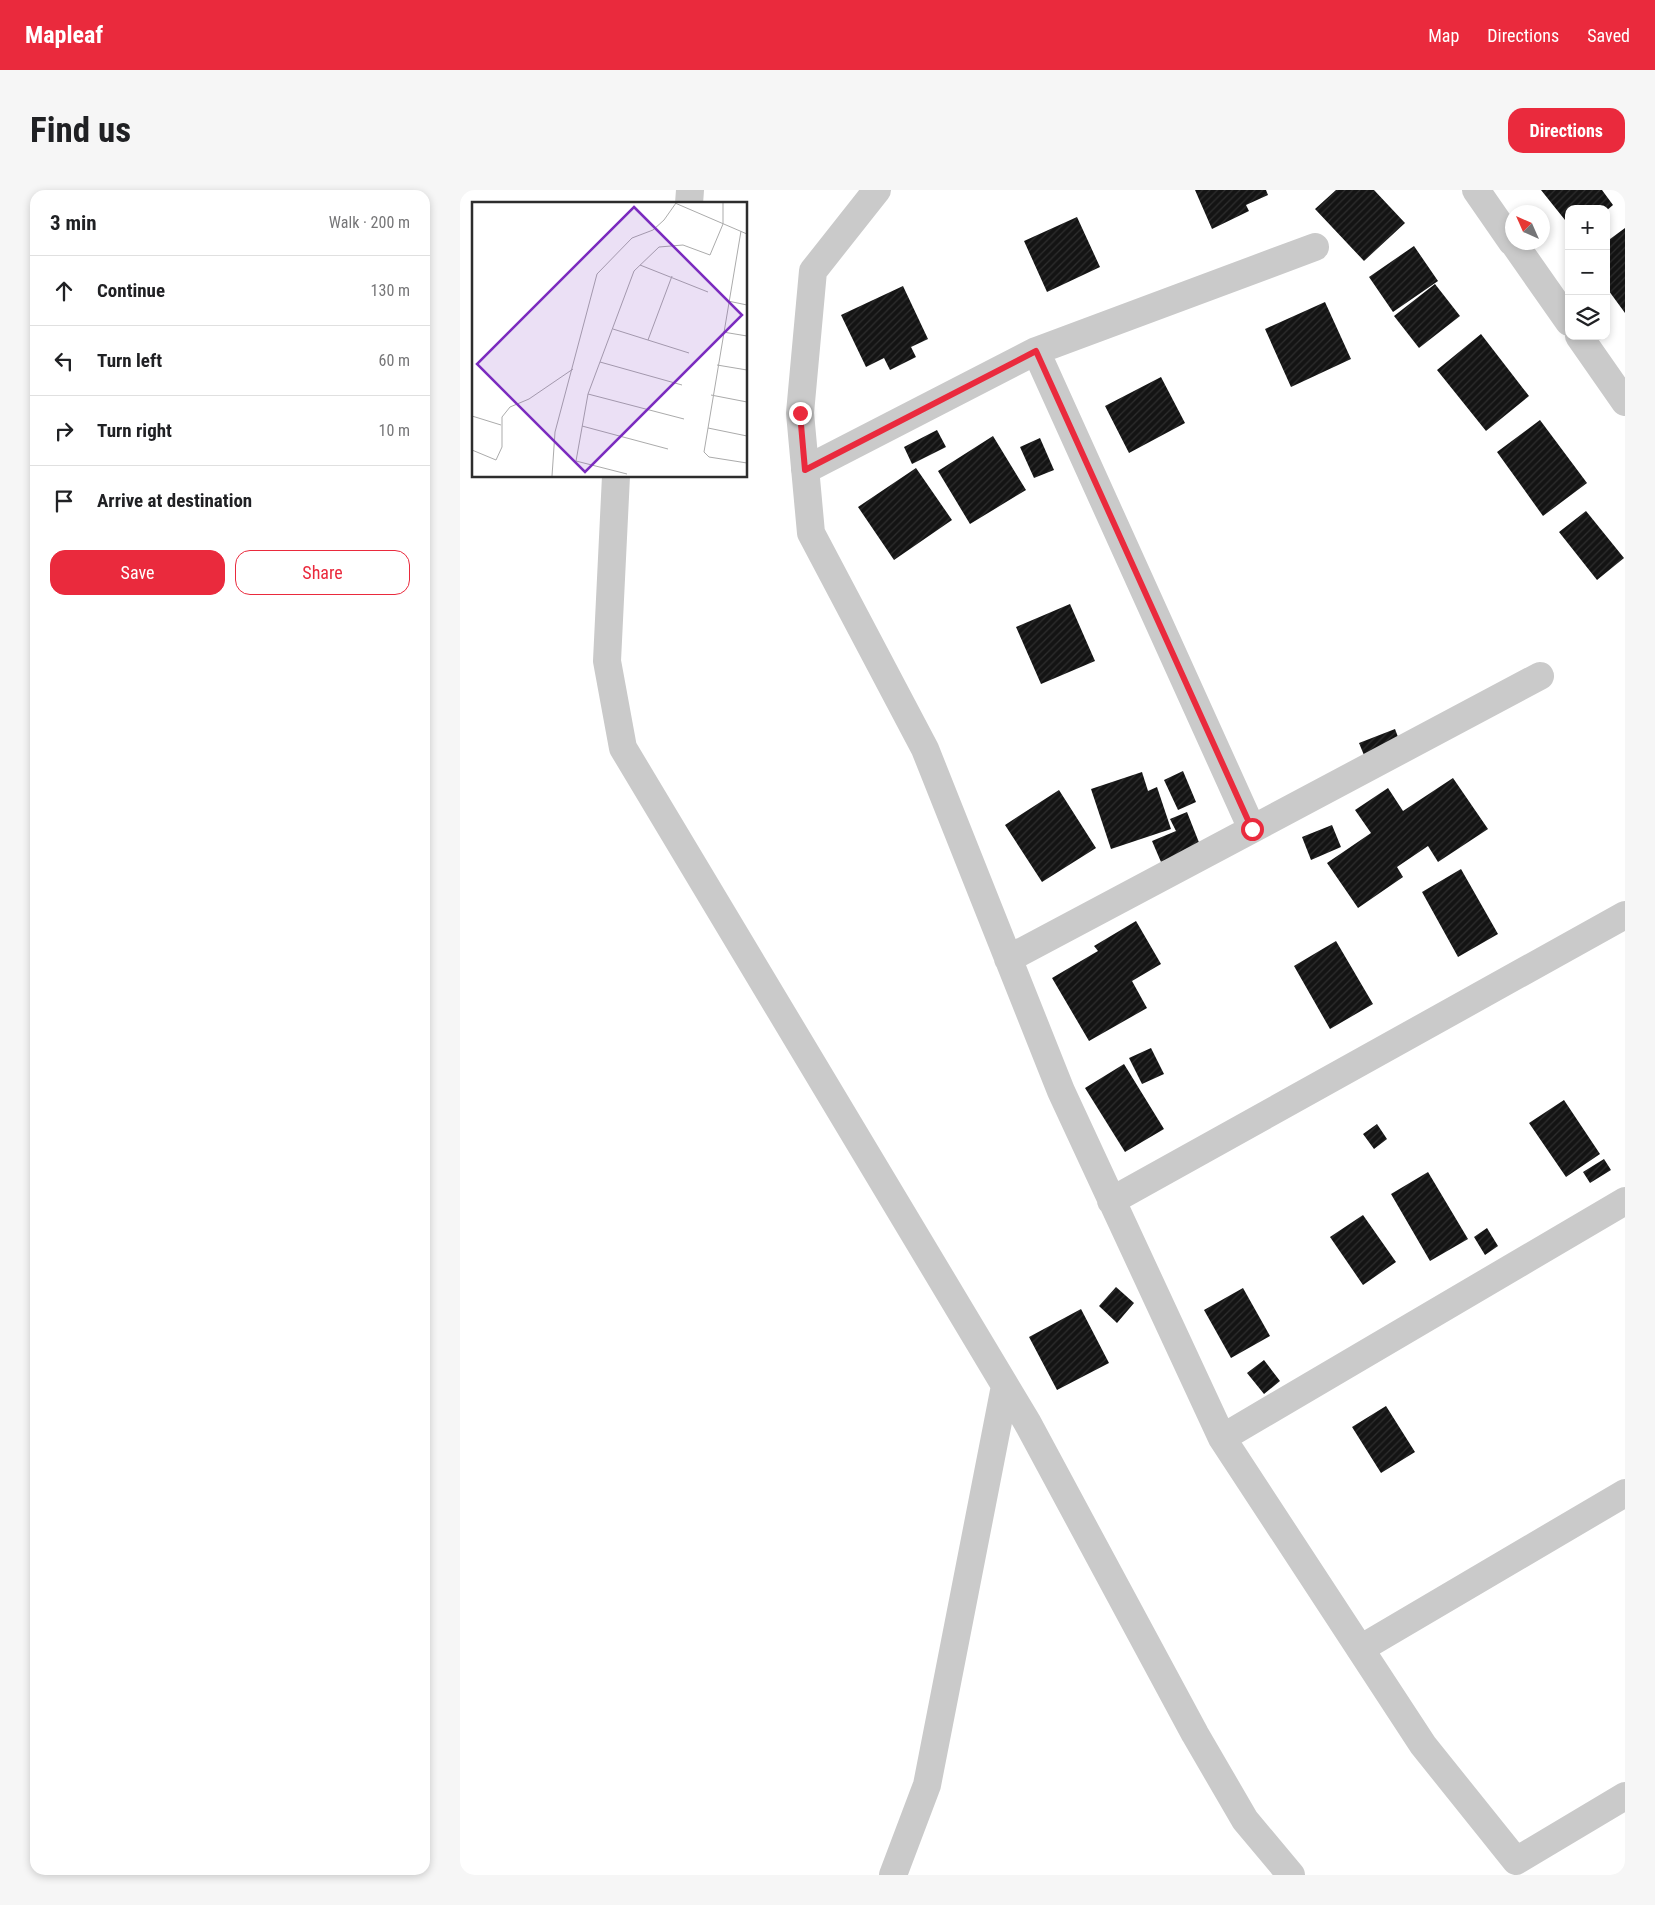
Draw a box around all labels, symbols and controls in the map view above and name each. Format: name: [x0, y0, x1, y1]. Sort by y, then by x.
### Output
text: Mapleaf: [25, 21, 103, 49]
text: Map: [1428, 25, 1459, 46]
text: Directions: [1487, 25, 1559, 46]
text: Saved: [1587, 25, 1630, 46]
button: Directions: [1508, 108, 1625, 153]
text: Find us: [30, 110, 131, 151]
inset map: [472, 202, 748, 478]
north arrow: [1505, 205, 1550, 250]
map controls: [1565, 205, 1610, 340]
button: +: [1565, 205, 1610, 250]
text: 3 min: [50, 211, 97, 235]
text: Walk · 200 m: [329, 213, 410, 232]
button: −: [1565, 250, 1610, 295]
icon: ahead: [50, 277, 78, 305]
text: Continue: [97, 279, 165, 302]
text: 130 m: [371, 281, 410, 300]
button: layers: [1565, 295, 1610, 340]
icon: left: [50, 347, 78, 375]
text: Turn left: [97, 349, 162, 372]
text: 60 m: [378, 351, 410, 370]
route end: [789, 402, 812, 425]
icon: right: [50, 417, 78, 445]
text: Turn right: [97, 419, 172, 442]
text: 10 m: [378, 421, 410, 440]
icon: arrive: [50, 487, 78, 515]
text: Arrive at destination: [97, 489, 252, 512]
button: Save: [50, 550, 225, 595]
button: Share: [235, 550, 410, 595]
route start: [1241, 818, 1264, 841]

